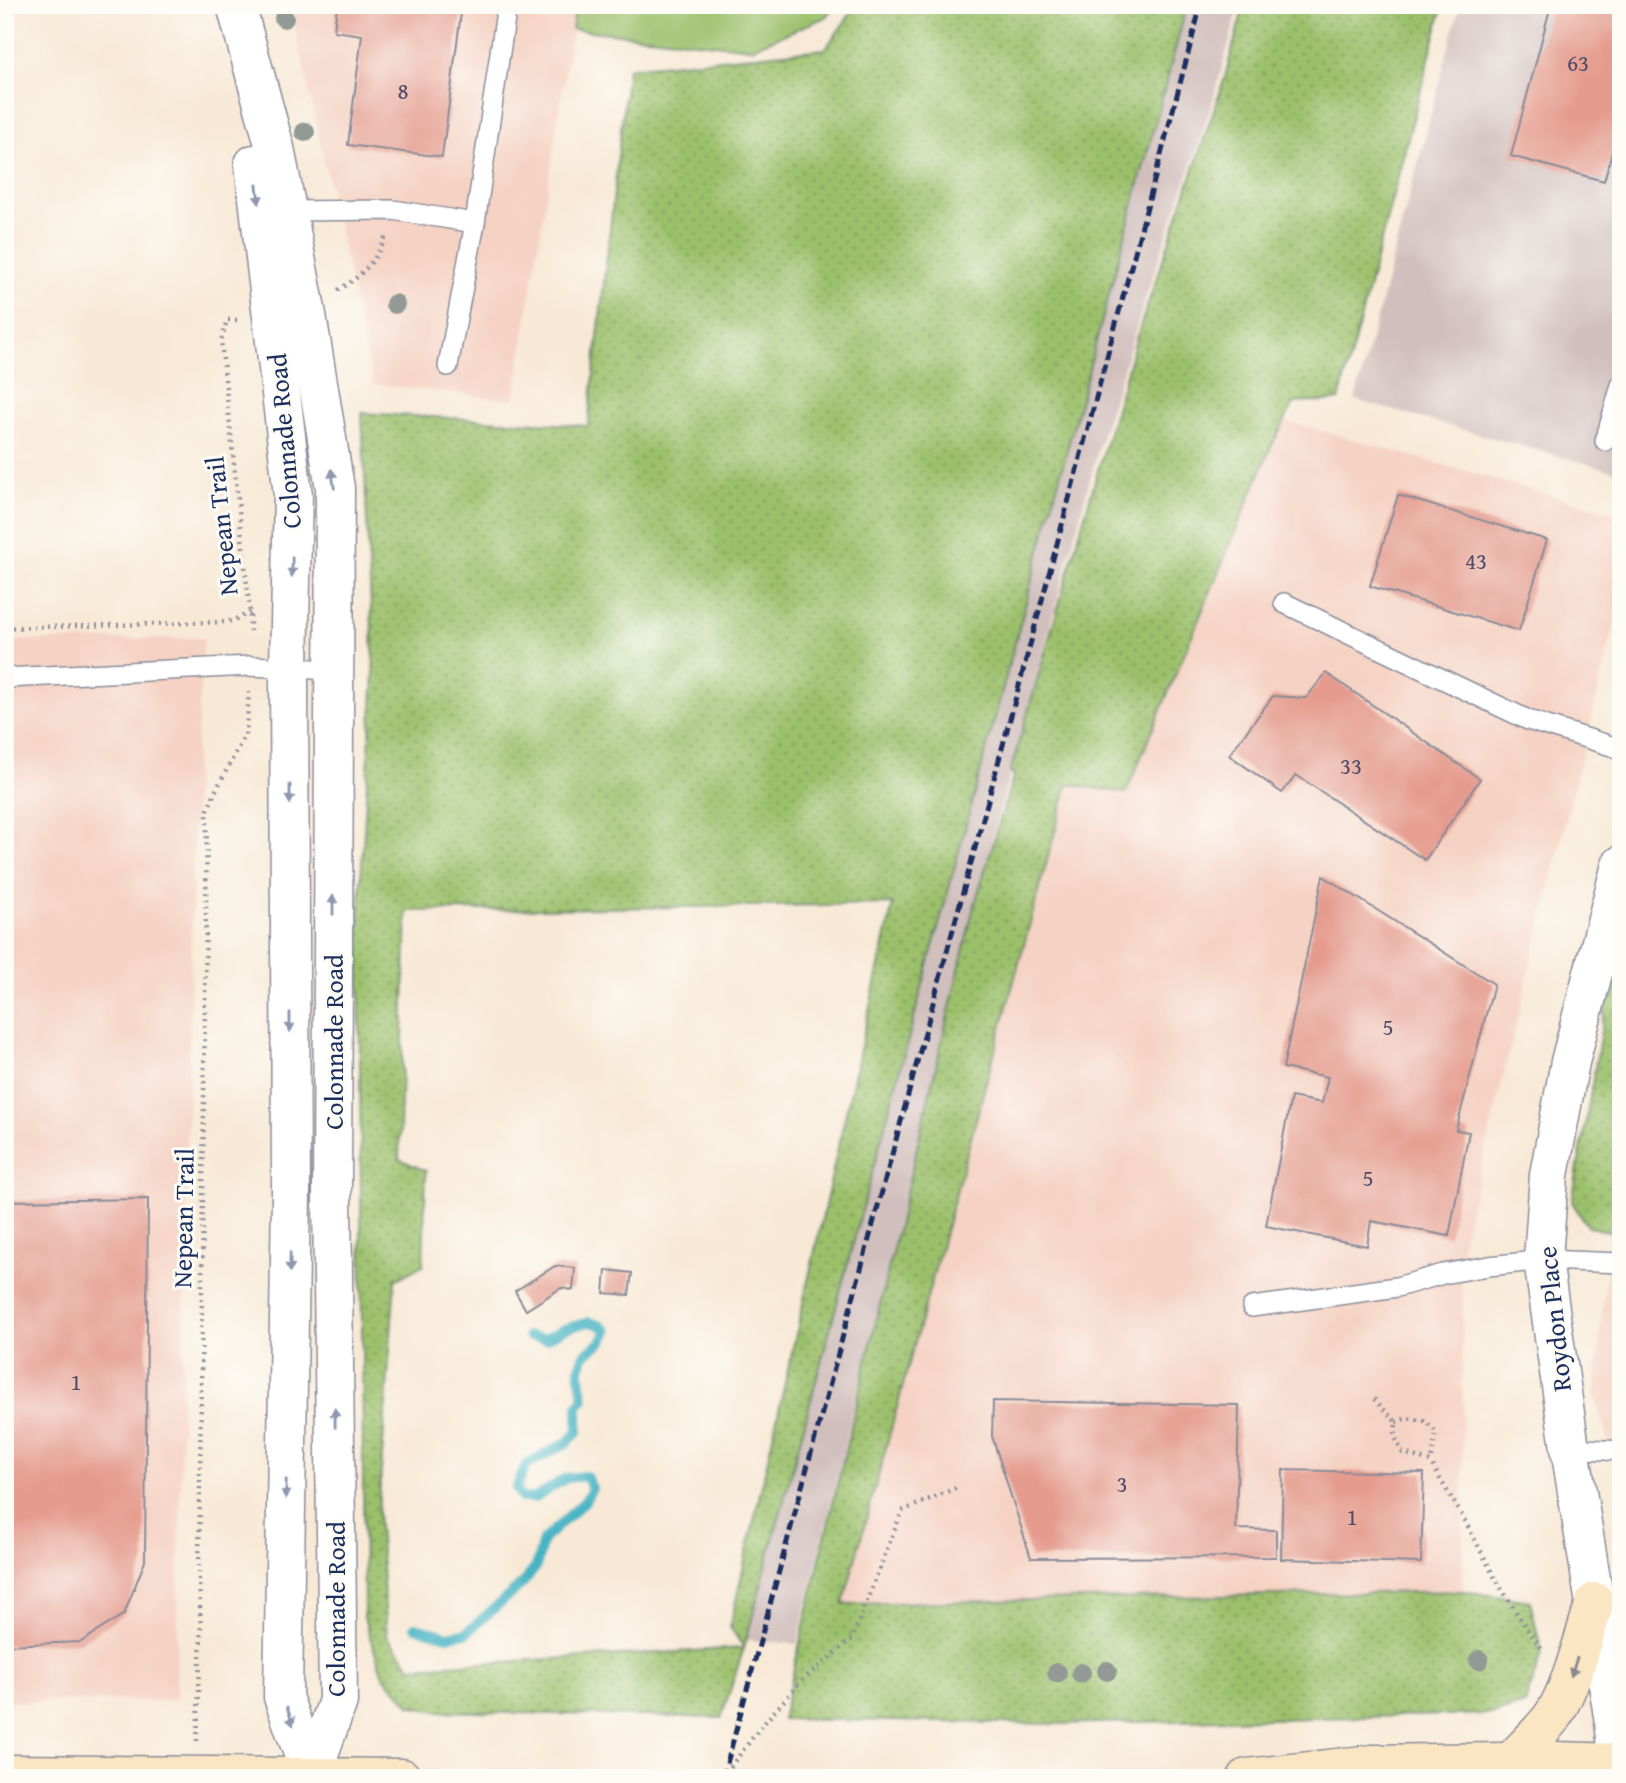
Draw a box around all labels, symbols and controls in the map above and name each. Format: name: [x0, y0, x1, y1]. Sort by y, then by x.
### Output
house number: 63: [1567, 46, 1589, 79]
house number: 8: [397, 74, 409, 107]
one-way arrow: [252, 184, 263, 206]
street label: Colonnade Road: [257, 352, 311, 530]
street label: Nepean Trail: [194, 454, 248, 598]
one-way arrow: [327, 468, 338, 490]
house number: 43: [1465, 544, 1487, 577]
one-way arrow: [286, 556, 297, 578]
house number: 33: [1340, 749, 1362, 782]
one-way arrow: [284, 784, 296, 806]
one-way arrow: [327, 894, 339, 916]
street label: Colonnade Road: [314, 954, 353, 1130]
house number: 5: [1382, 1010, 1394, 1043]
one-way arrow: [285, 1011, 296, 1033]
street label: Nepean Trail: [162, 1148, 204, 1288]
house number: 5: [1362, 1161, 1374, 1194]
street label: Roydon Place: [1527, 1244, 1581, 1394]
one-way arrow: [284, 1251, 296, 1273]
house number: 1: [70, 1365, 82, 1398]
one-way arrow: [329, 1407, 341, 1429]
house number: 3: [1116, 1467, 1128, 1500]
one-way arrow: [281, 1479, 292, 1501]
house number: 1: [1346, 1500, 1358, 1533]
street label: Colonnade Road: [316, 1521, 355, 1697]
one-way arrow: [1568, 1657, 1578, 1678]
one-way arrow: [285, 1705, 296, 1726]

